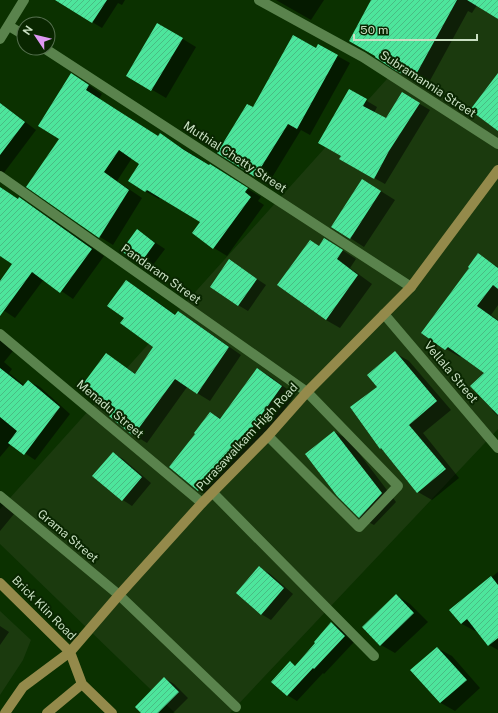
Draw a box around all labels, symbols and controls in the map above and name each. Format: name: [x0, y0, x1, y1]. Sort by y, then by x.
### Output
north arrow: [16, 16, 56, 56]
scale bar: [354, 16, 477, 42]
text: N: [20, 23, 35, 37]
text: 50 m: [360, 23, 388, 37]
street label: Subramannia Street: [377, 48, 479, 120]
street label: Muthial Chetty Street: [181, 118, 289, 196]
street label: Pandaram Street: [118, 241, 204, 307]
street label: Vellala Street: [421, 338, 481, 406]
street label: Menadu Street: [74, 377, 147, 441]
street label: Purasawalkam High Road: [193, 380, 301, 494]
street label: Grama Street: [35, 507, 101, 566]
street label: Brick Klin Road: [9, 573, 79, 643]

